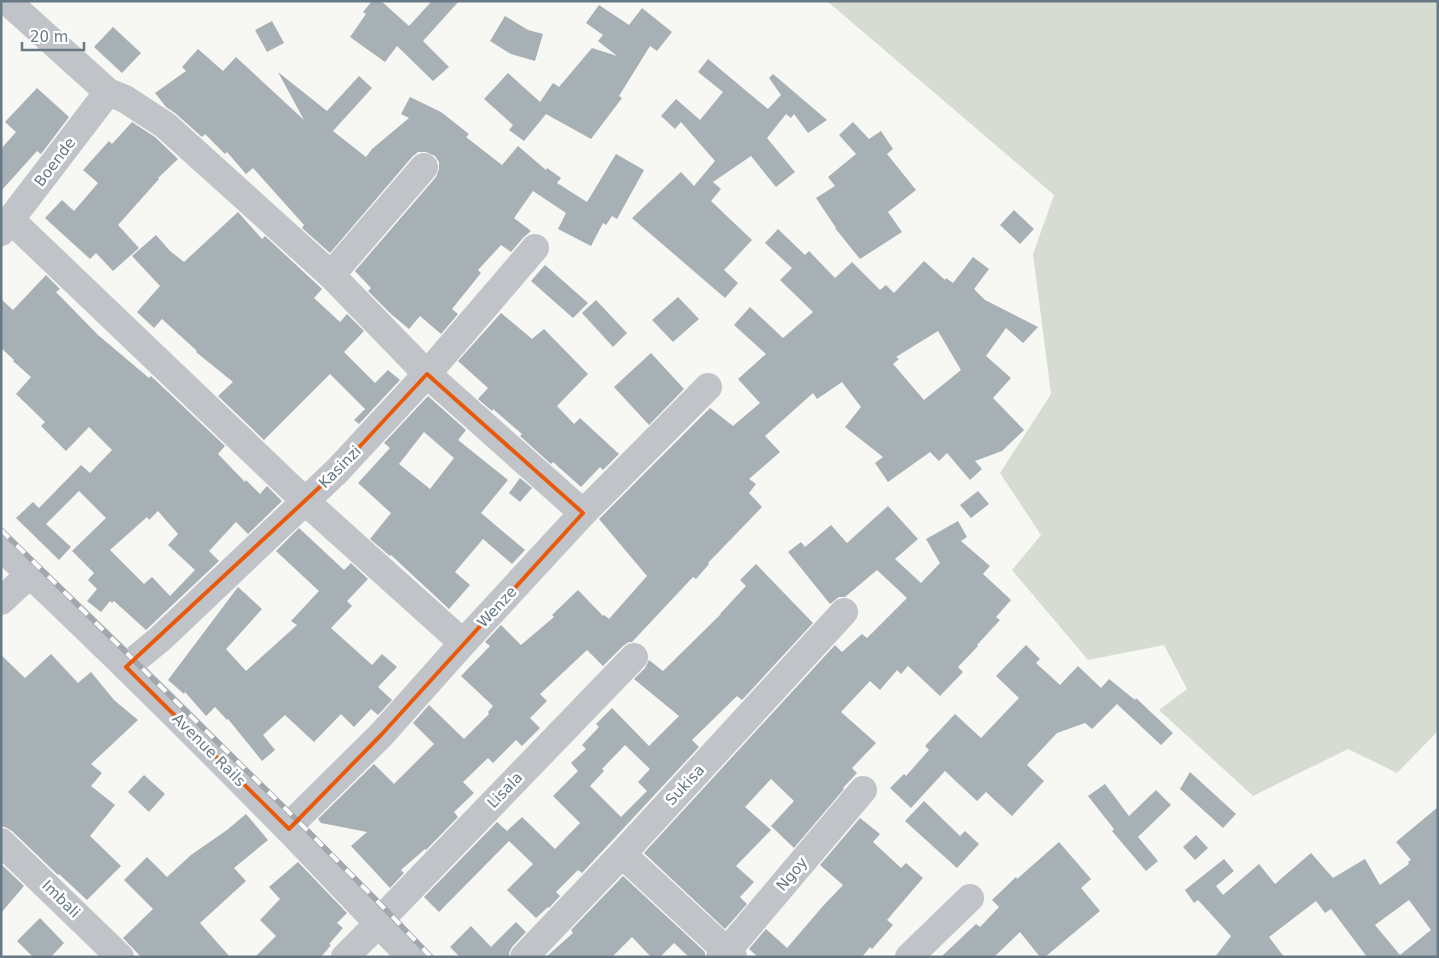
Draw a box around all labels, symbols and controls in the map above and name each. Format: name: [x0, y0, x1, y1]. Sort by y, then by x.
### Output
scale bar: [22, 20, 85, 52]
text: 20 m: [30, 28, 68, 46]
street label: Boende: [31, 134, 79, 190]
street label: Kasinzi: [315, 442, 365, 492]
street label: Wenze: [473, 583, 521, 631]
street label: Avenue Rails: [169, 710, 249, 790]
street label: Sukisa: [662, 761, 708, 809]
street label: Lisala: [484, 768, 526, 812]
street label: Ngoy: [773, 853, 811, 895]
street label: Imbali: [38, 877, 84, 921]

